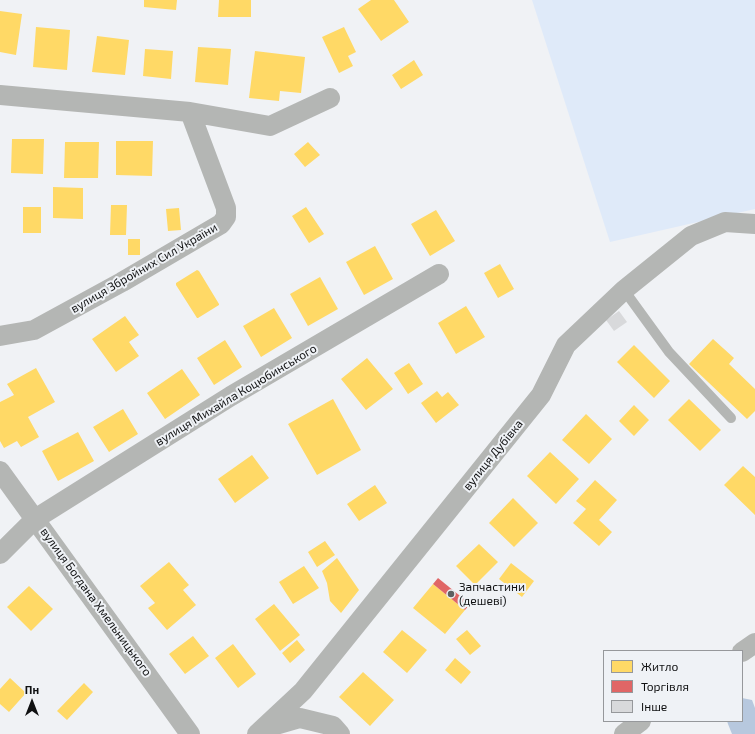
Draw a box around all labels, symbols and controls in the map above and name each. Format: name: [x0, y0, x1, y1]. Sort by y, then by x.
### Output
street label: вулиця Збройних Сил України: [68, 220, 220, 316]
street label: вулиця Михайла Коцюбинського: [153, 341, 319, 449]
street label: вулиця Дубівка: [460, 417, 526, 493]
street label: вулиця Богдана Хмельницького: [37, 525, 155, 679]
place label: Запчастини (дешеві): [459, 580, 525, 608]
marker: Запчастини (дешеві): [446, 589, 456, 599]
legend: [603, 650, 743, 722]
text: Житло: [641, 659, 678, 673]
text: Торгівля: [641, 679, 689, 693]
north arrow: [12, 682, 52, 722]
text: Пн: [25, 683, 39, 696]
text: Інше: [641, 699, 667, 713]

